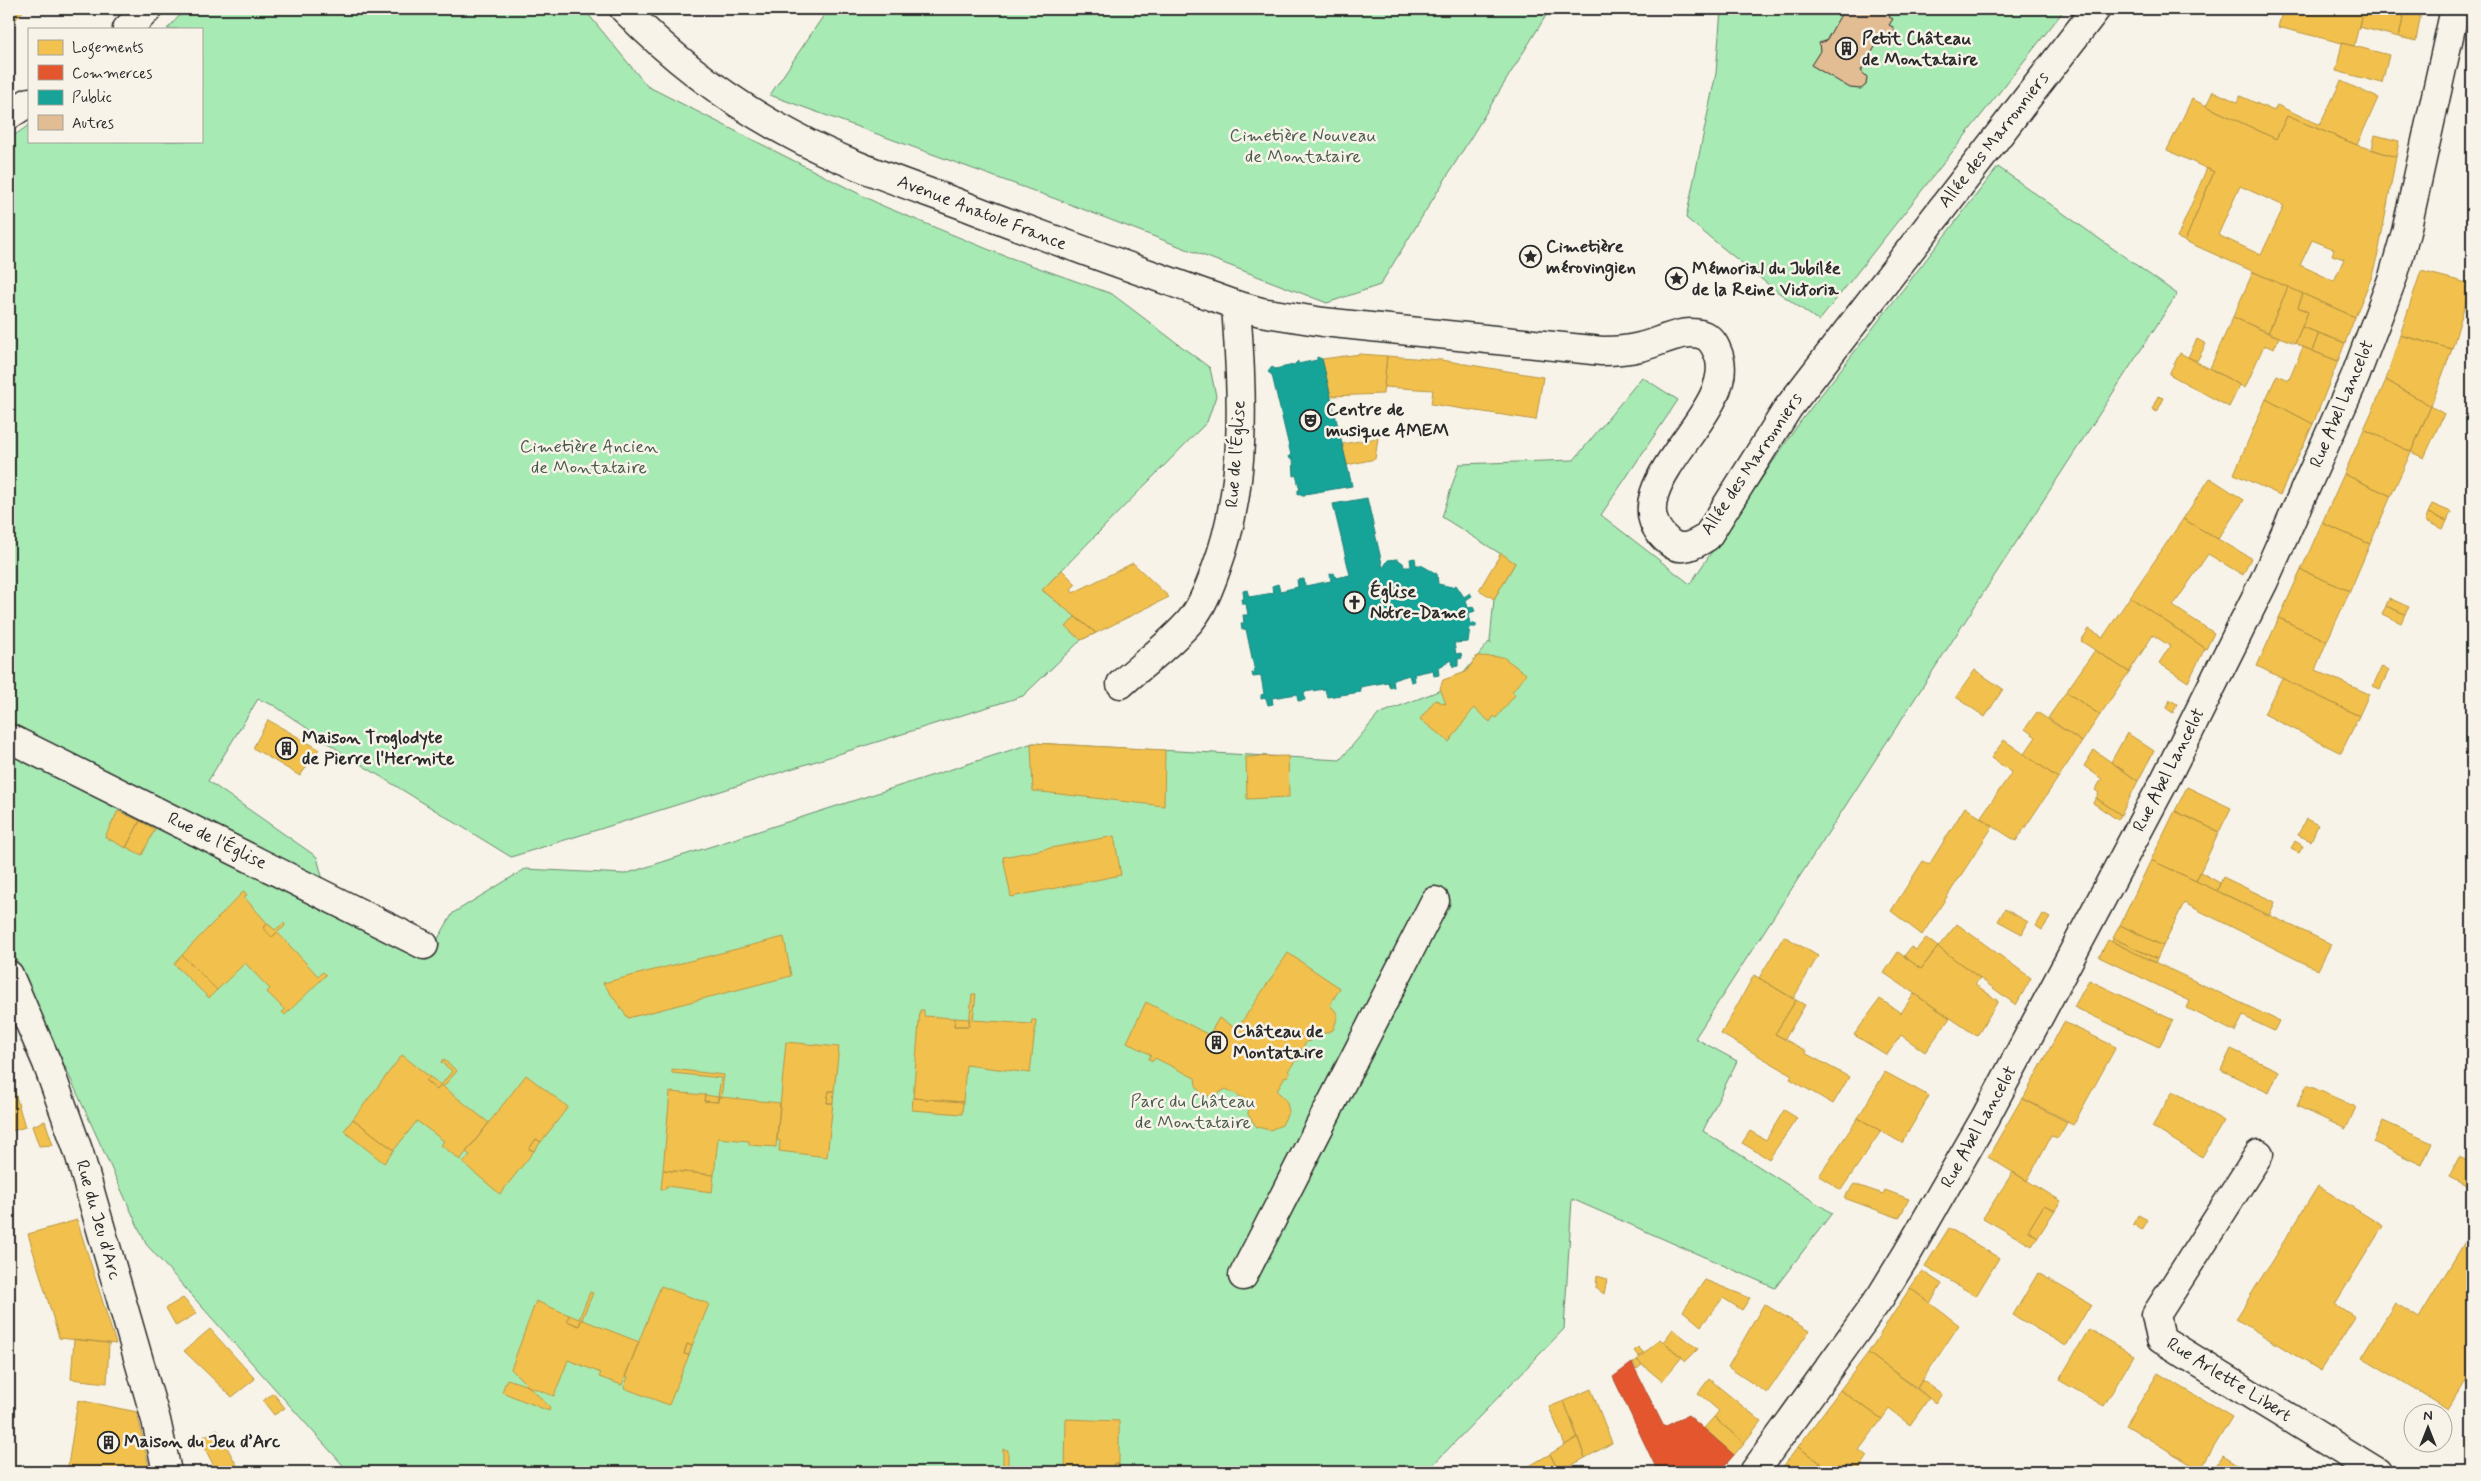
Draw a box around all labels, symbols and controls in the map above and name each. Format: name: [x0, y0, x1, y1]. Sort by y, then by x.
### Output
place label: Petit Château de Montataire: [1862, 27, 1978, 72]
legend: [28, 28, 202, 142]
building icon: Petit Château de Montataire: [1834, 37, 1858, 61]
text: Logements: [72, 38, 144, 59]
text: Commerces: [72, 64, 152, 84]
street label: Allée des Marronniers: [1933, 67, 2055, 213]
text: Public: [72, 88, 112, 108]
text: Autres: [72, 114, 114, 134]
park label: Cimetière Nouveau de Montataire: [1230, 124, 1376, 169]
street label: Avenue Anatole France: [894, 170, 1070, 256]
place label: Cimetière mérovingien: [1546, 235, 1636, 282]
place icon: Cimetière mérovingien: [1518, 245, 1542, 269]
place label: Mémorial du Jubilée de la Reine Victoria: [1692, 257, 1841, 302]
place icon: Mémorial du Jubilée de la Reine Victoria: [1664, 267, 1688, 291]
street label: Rue Abel Lancelot: [2304, 337, 2380, 471]
street label: Allée des Marronniers: [1695, 388, 1809, 540]
place label: Centre de musique AMEM: [1326, 398, 1449, 443]
street label: Rue de l'Église: [1220, 399, 1252, 508]
theatre icon: Centre de musique AMEM: [1298, 408, 1322, 432]
park label: Cimetière Ancien de Montataire: [520, 435, 658, 480]
place label: Église Notre-Dame: [1370, 579, 1466, 625]
church icon: Église Notre-Dame: [1342, 590, 1366, 614]
street label: Rue Abel Lancelot: [2127, 704, 2211, 836]
place label: Maison Troglodyte de Pierre l'Hermite: [302, 726, 455, 771]
building icon: Maison Troglodyte de Pierre l'Hermite: [274, 736, 298, 760]
street label: Rue de l'Église: [163, 807, 271, 875]
place label: Château de Montataire: [1233, 1020, 1324, 1065]
building icon: Château de Montataire: [1205, 1030, 1229, 1054]
street label: Rue Abel Lancelot: [1935, 1062, 2023, 1192]
park label: Parc du Château de Montataire: [1131, 1090, 1256, 1135]
street label: Rue du Jeu d'Arc: [69, 1157, 127, 1283]
street label: Rue Arlette Libert: [2162, 1332, 2296, 1428]
north arrow: [2404, 1404, 2454, 1454]
text: N: [2423, 1407, 2433, 1425]
building icon: Maison du Jeu d’Arc: [96, 1430, 120, 1454]
place label: Maison du Jeu d’Arc: [124, 1430, 281, 1454]

